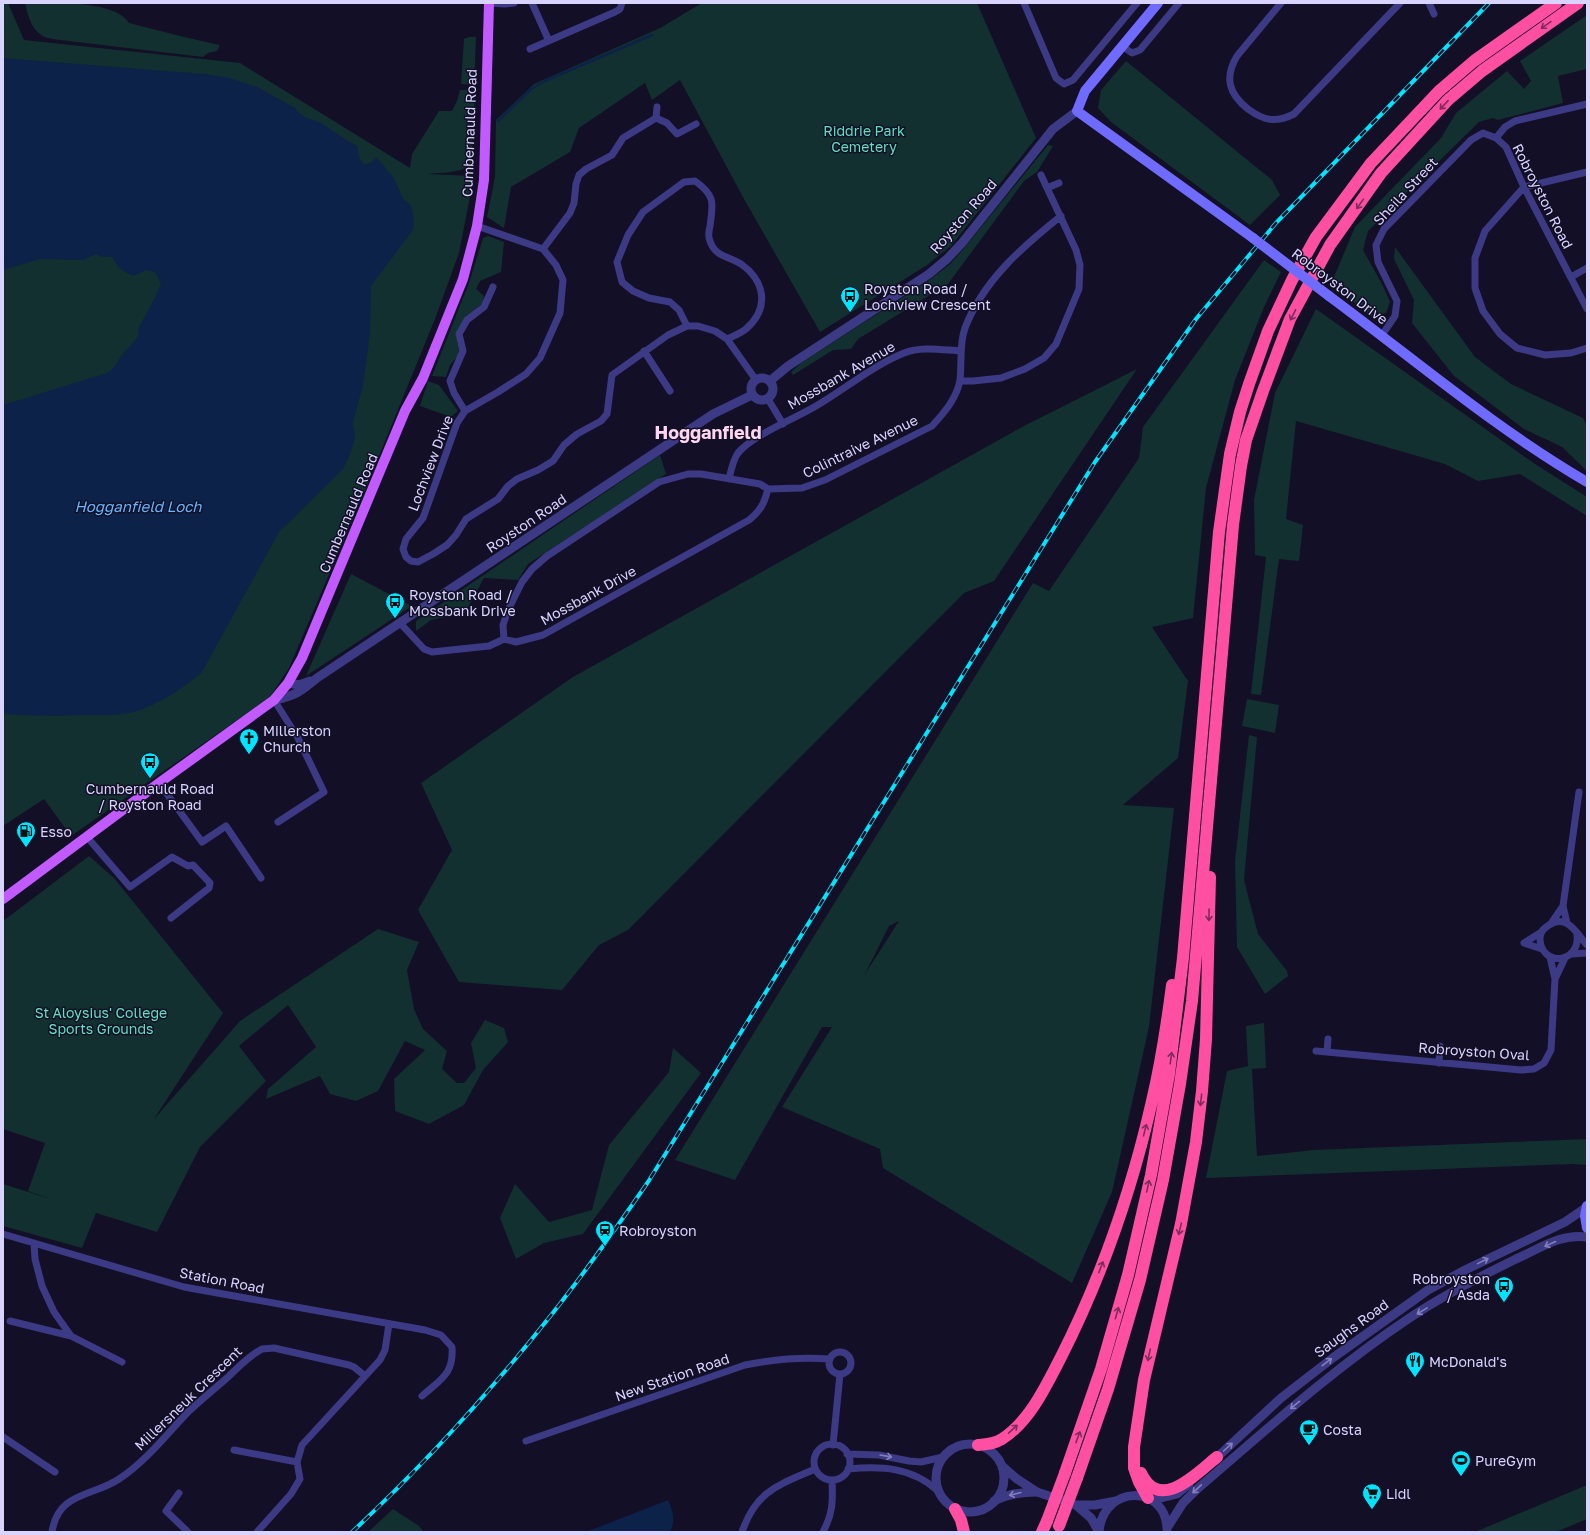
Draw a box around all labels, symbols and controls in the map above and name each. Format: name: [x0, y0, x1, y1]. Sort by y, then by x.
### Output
one-way arrow: [1541, 21, 1552, 29]
street label: Cumbernauld Road: [458, 69, 480, 197]
one-way arrow: [1439, 100, 1449, 110]
park label: Riddrie Park Cemetery: [823, 122, 905, 155]
street label: Robroyston Road: [1509, 141, 1577, 251]
street label: Sheila Street: [1369, 153, 1441, 229]
street label: Royston Road: [926, 175, 1000, 257]
one-way arrow: [1356, 198, 1364, 209]
street label: Robroyston Drive: [1289, 244, 1391, 328]
place label: Royston Road / Lochview Crescent: [864, 280, 991, 313]
bus stop icon: Royston Road / Lochview Crescent: [839, 285, 861, 313]
one-way arrow: [1288, 308, 1296, 320]
street label: Mossbank Avenue: [784, 337, 898, 413]
street label: Colintraive Avenue: [800, 411, 920, 481]
street label: Lochview Drive: [404, 413, 456, 513]
district label: Hogganfield: [654, 421, 762, 443]
street label: Cumbernauld Road: [315, 451, 381, 575]
street label: Royston Road: [483, 490, 569, 556]
water label: Hogganfield Loch: [74, 497, 202, 516]
street label: Mossbank Drive: [537, 562, 639, 628]
place label: Royston Road / Mossbank Drive: [409, 586, 516, 619]
bus stop icon: Royston Road / Mossbank Drive: [384, 591, 406, 619]
place label: Millerston Church: [263, 722, 331, 755]
church icon: Millerston Church: [238, 727, 260, 755]
bus stop icon: Cumbernauld Road / Royston Road: [139, 751, 161, 779]
place label: Cumbernauld Road / Royston Road: [86, 780, 214, 813]
fuel station icon: Esso: [15, 820, 37, 848]
place label: Esso: [40, 823, 72, 840]
one-way arrow: [1205, 908, 1213, 921]
park label: St Aloysius' College Sports Grounds: [35, 1004, 167, 1037]
street label: Robroyston Oval: [1418, 1039, 1530, 1063]
one-way arrow: [1167, 1052, 1175, 1065]
one-way arrow: [1197, 1093, 1205, 1106]
one-way arrow: [1142, 1124, 1149, 1137]
one-way arrow: [1145, 1180, 1153, 1193]
station icon: Robroyston: [594, 1219, 616, 1247]
place label: Robroyston: [619, 1222, 697, 1239]
one-way arrow: [1176, 1222, 1184, 1235]
one-way arrow: [1544, 1241, 1556, 1248]
one-way arrow: [1477, 1257, 1489, 1264]
one-way arrow: [1097, 1261, 1105, 1273]
street label: Station Road: [178, 1263, 266, 1297]
place label: Robroyston / Asda: [1412, 1270, 1490, 1303]
bus stop icon: Robroyston / Asda: [1493, 1275, 1515, 1303]
street label: Saughs Road: [1310, 1295, 1392, 1361]
one-way arrow: [1114, 1306, 1121, 1319]
one-way arrow: [1416, 1307, 1428, 1315]
street label: Millersneuk Crescent: [131, 1342, 245, 1454]
one-way arrow: [1145, 1348, 1153, 1361]
street label: New Station Road: [613, 1349, 731, 1405]
restaurant icon: McDonald's: [1404, 1350, 1426, 1378]
place label: McDonald's: [1429, 1353, 1507, 1370]
one-way arrow: [1322, 1358, 1333, 1366]
one-way arrow: [1290, 1401, 1301, 1409]
cafe icon: Costa: [1298, 1418, 1320, 1446]
place label: Costa: [1323, 1421, 1362, 1438]
one-way arrow: [1008, 1425, 1018, 1434]
one-way arrow: [1075, 1431, 1083, 1443]
one-way arrow: [1223, 1442, 1234, 1451]
sports icon: PureGym: [1450, 1449, 1472, 1477]
one-way arrow: [879, 1452, 892, 1460]
place label: PureGym: [1475, 1452, 1536, 1469]
supermarket icon: Lidl: [1361, 1482, 1383, 1510]
one-way arrow: [1192, 1485, 1202, 1494]
place label: Lidl: [1386, 1485, 1411, 1502]
one-way arrow: [1009, 1490, 1022, 1498]

